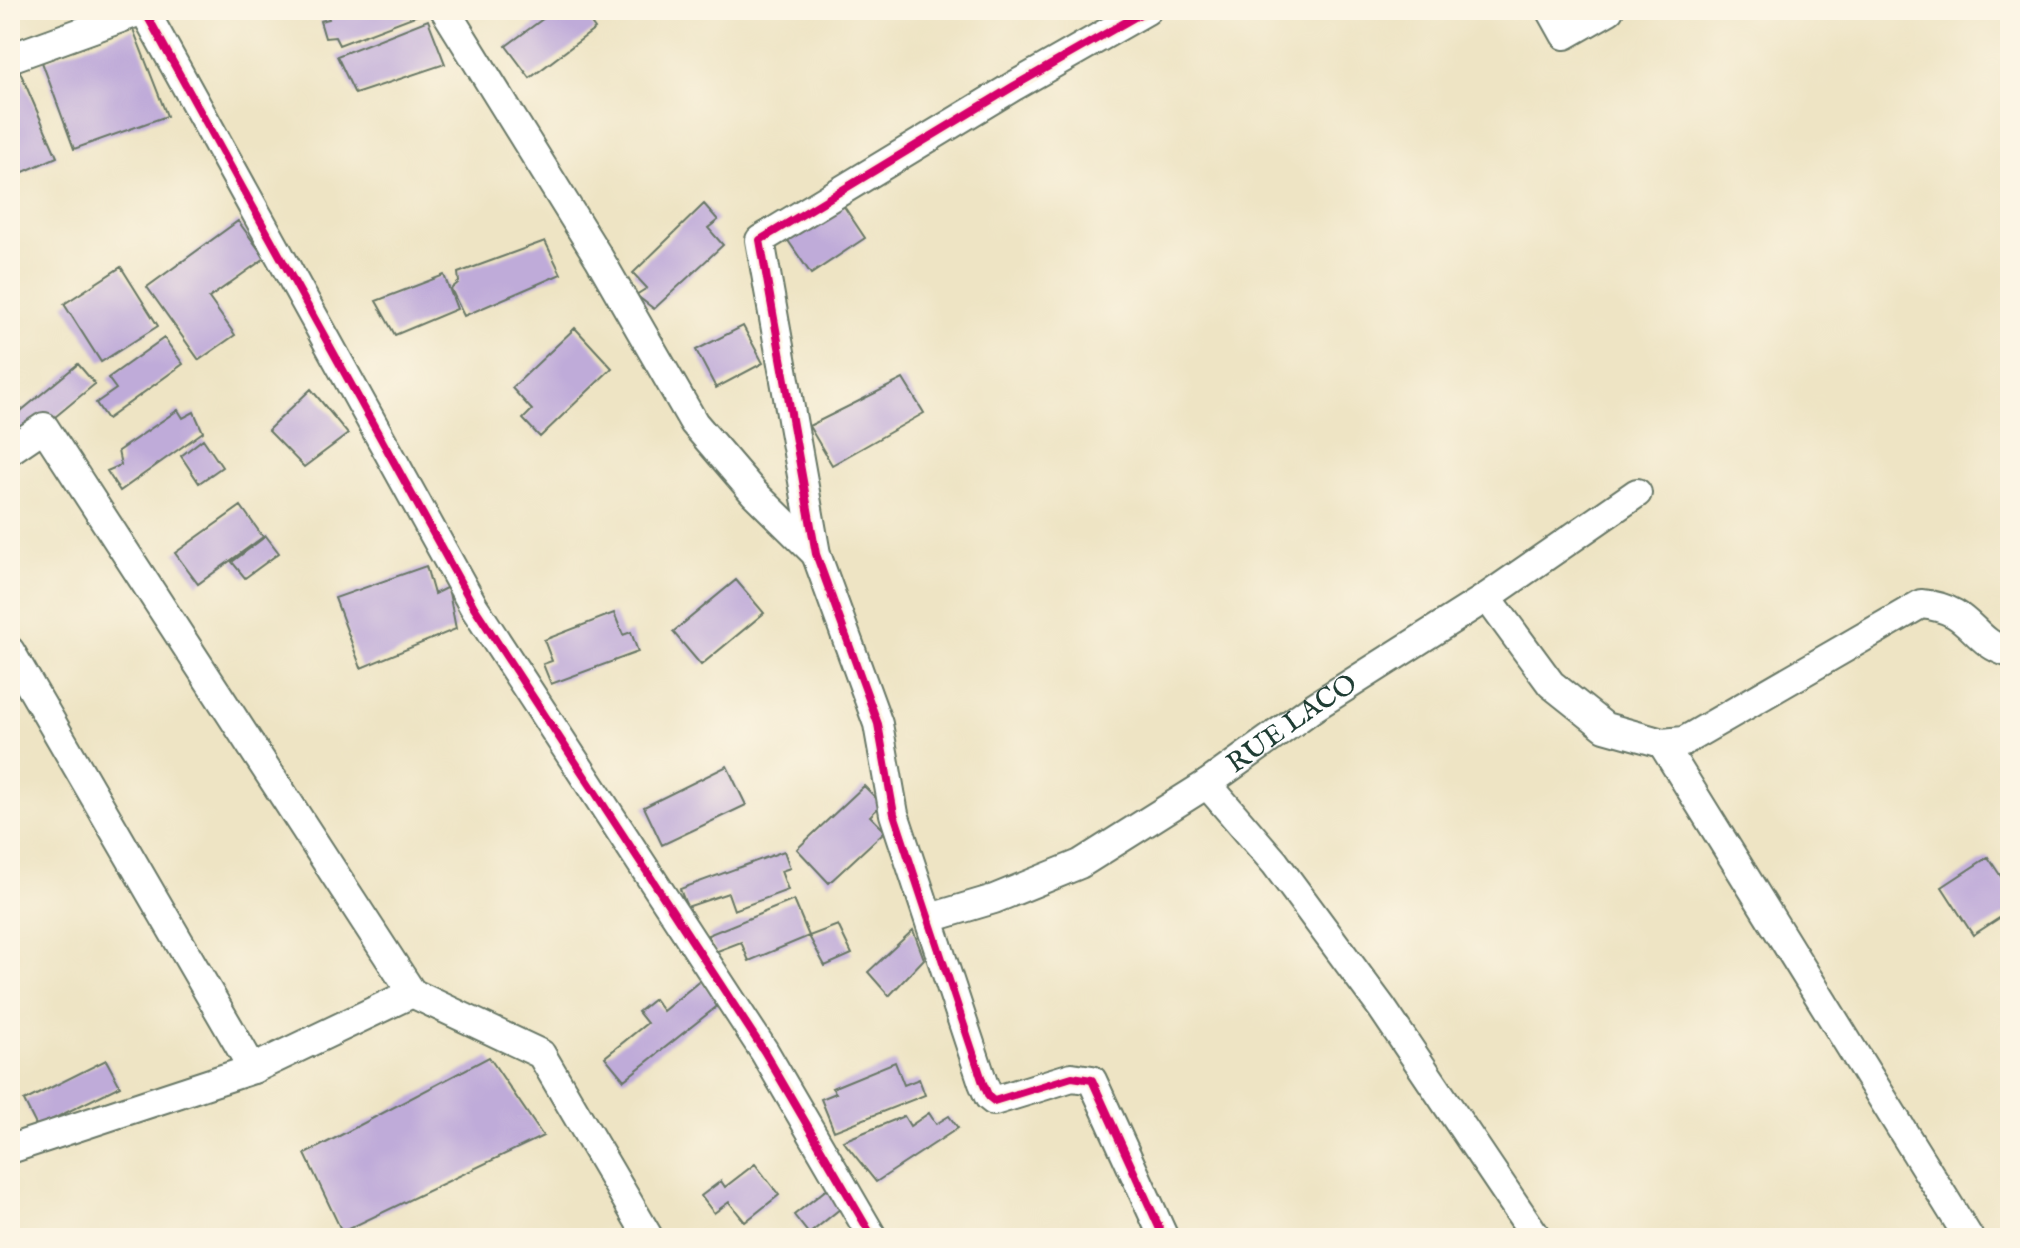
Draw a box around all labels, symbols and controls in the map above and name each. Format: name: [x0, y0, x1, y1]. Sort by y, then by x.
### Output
street label: RUE LACO: [1220, 666, 1364, 781]

